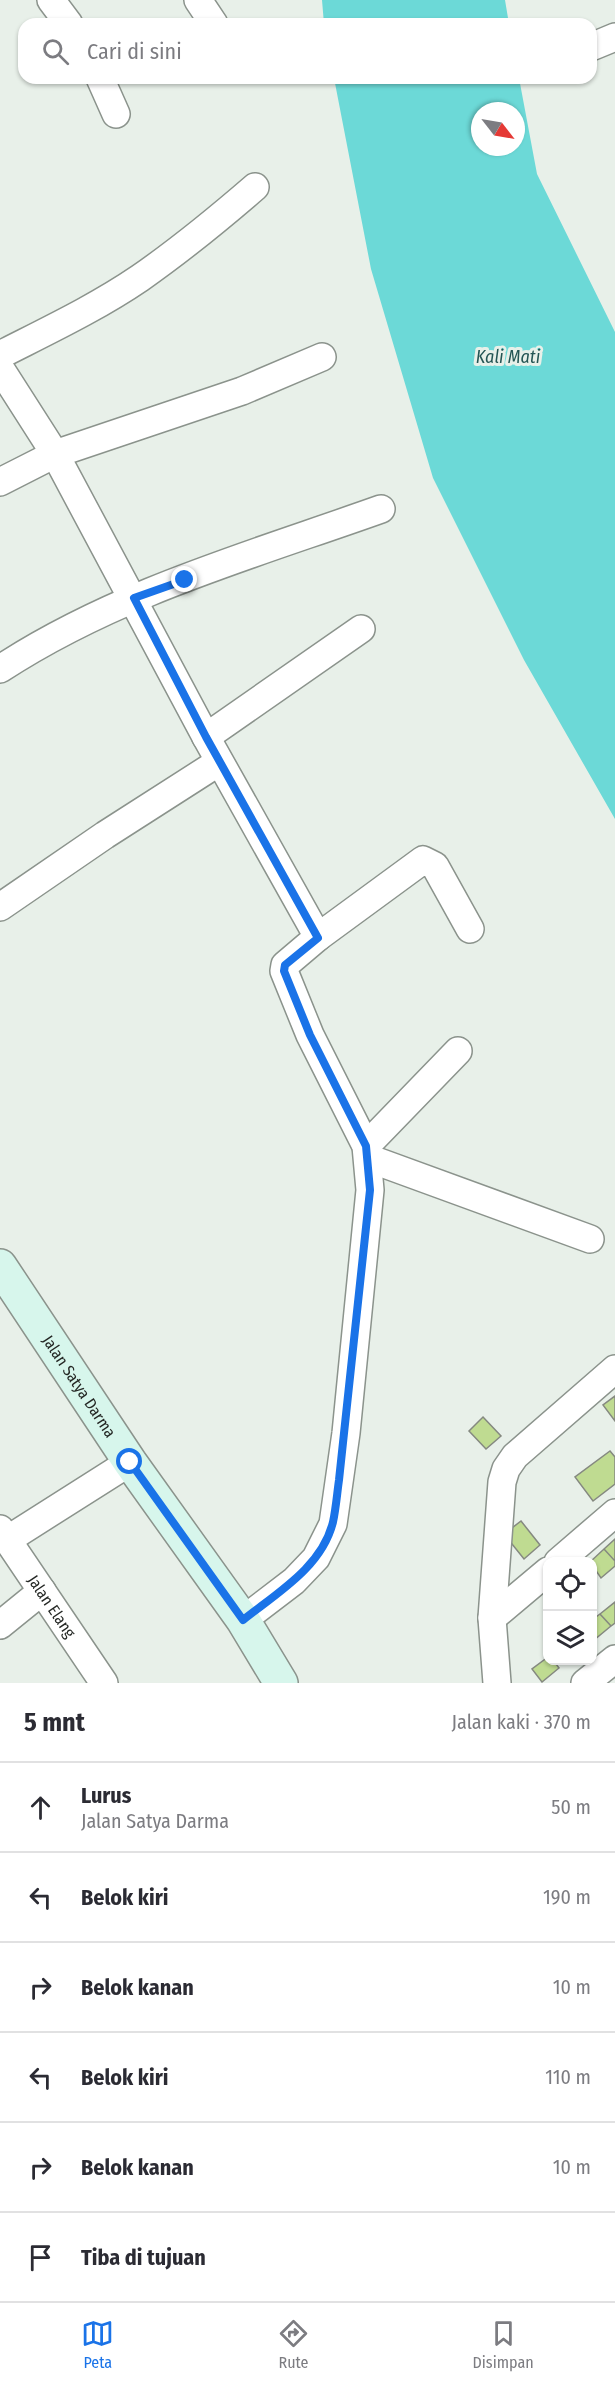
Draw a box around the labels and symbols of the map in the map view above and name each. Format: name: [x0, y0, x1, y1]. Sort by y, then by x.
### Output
north arrow: [471, 102, 525, 156]
water label: Kali Mati: [476, 346, 541, 368]
route end: [171, 566, 197, 592]
street label: Jalan Satya Darma: [39, 1331, 120, 1441]
route start: [116, 1448, 142, 1474]
street label: Jalan Elang: [24, 1571, 80, 1641]

